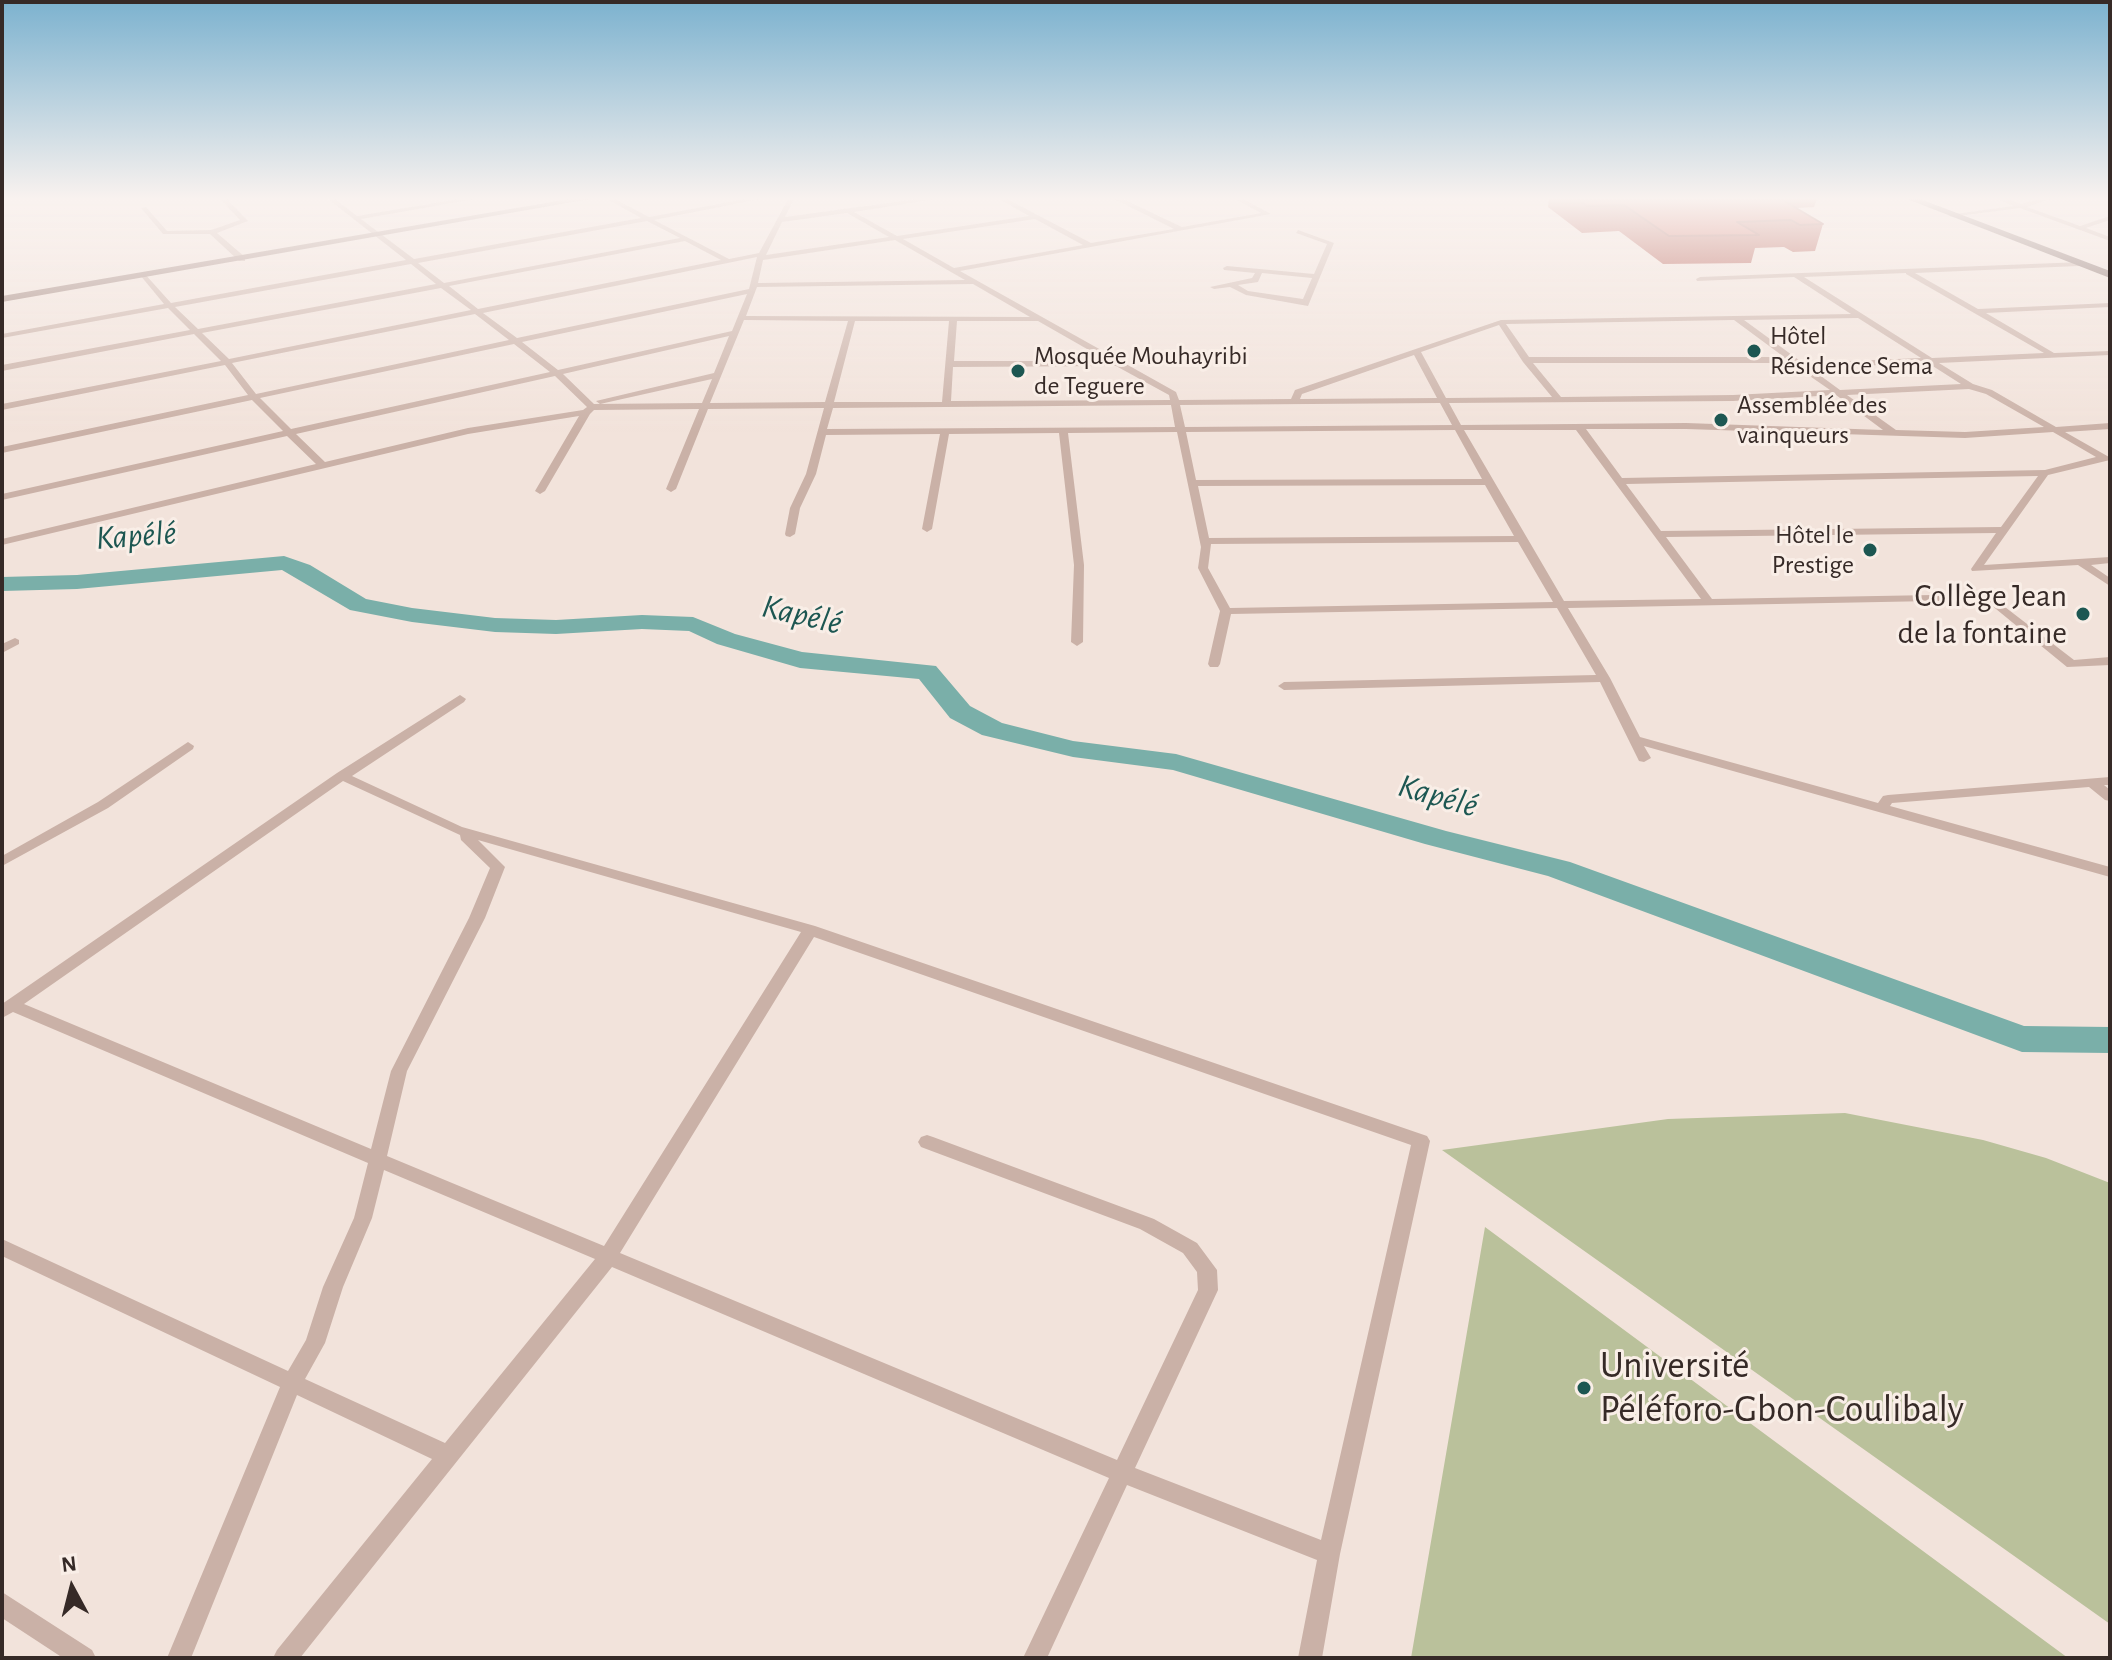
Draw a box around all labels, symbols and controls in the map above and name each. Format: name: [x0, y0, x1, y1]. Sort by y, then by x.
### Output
place label: Hôtel Résidence Sema: [1770, 320, 1933, 382]
place label: Mosquée Mouhayribi de Teguere: [1034, 340, 1248, 402]
marker: Hôtel Résidence Sema: [1745, 342, 1763, 360]
marker: Mosquée Mouhayribi de Teguere: [1009, 362, 1027, 380]
place label: Assemblée des vainqueurs: [1737, 389, 1887, 450]
marker: Assemblée des vainqueurs: [1712, 411, 1730, 429]
water label: Kapélé: [94, 513, 178, 559]
place label: Hôtel le Prestige: [1772, 519, 1854, 580]
marker: Hôtel le Prestige: [1861, 541, 1879, 559]
place label: Collège Jean de la fontaine: [1897, 577, 2067, 652]
water label: Kapélé: [758, 586, 846, 644]
marker: Collège Jean de la fontaine: [2074, 605, 2092, 623]
water label: Kapélé: [1394, 765, 1482, 827]
place label: Université Péléforo-Gbon-Coulibaly: [1600, 1343, 1964, 1432]
marker: Université Péléforo-Gbon-Coulibaly: [1575, 1379, 1593, 1397]
north arrow: [32, 1548, 112, 1628]
text: N: [60, 1552, 78, 1576]

